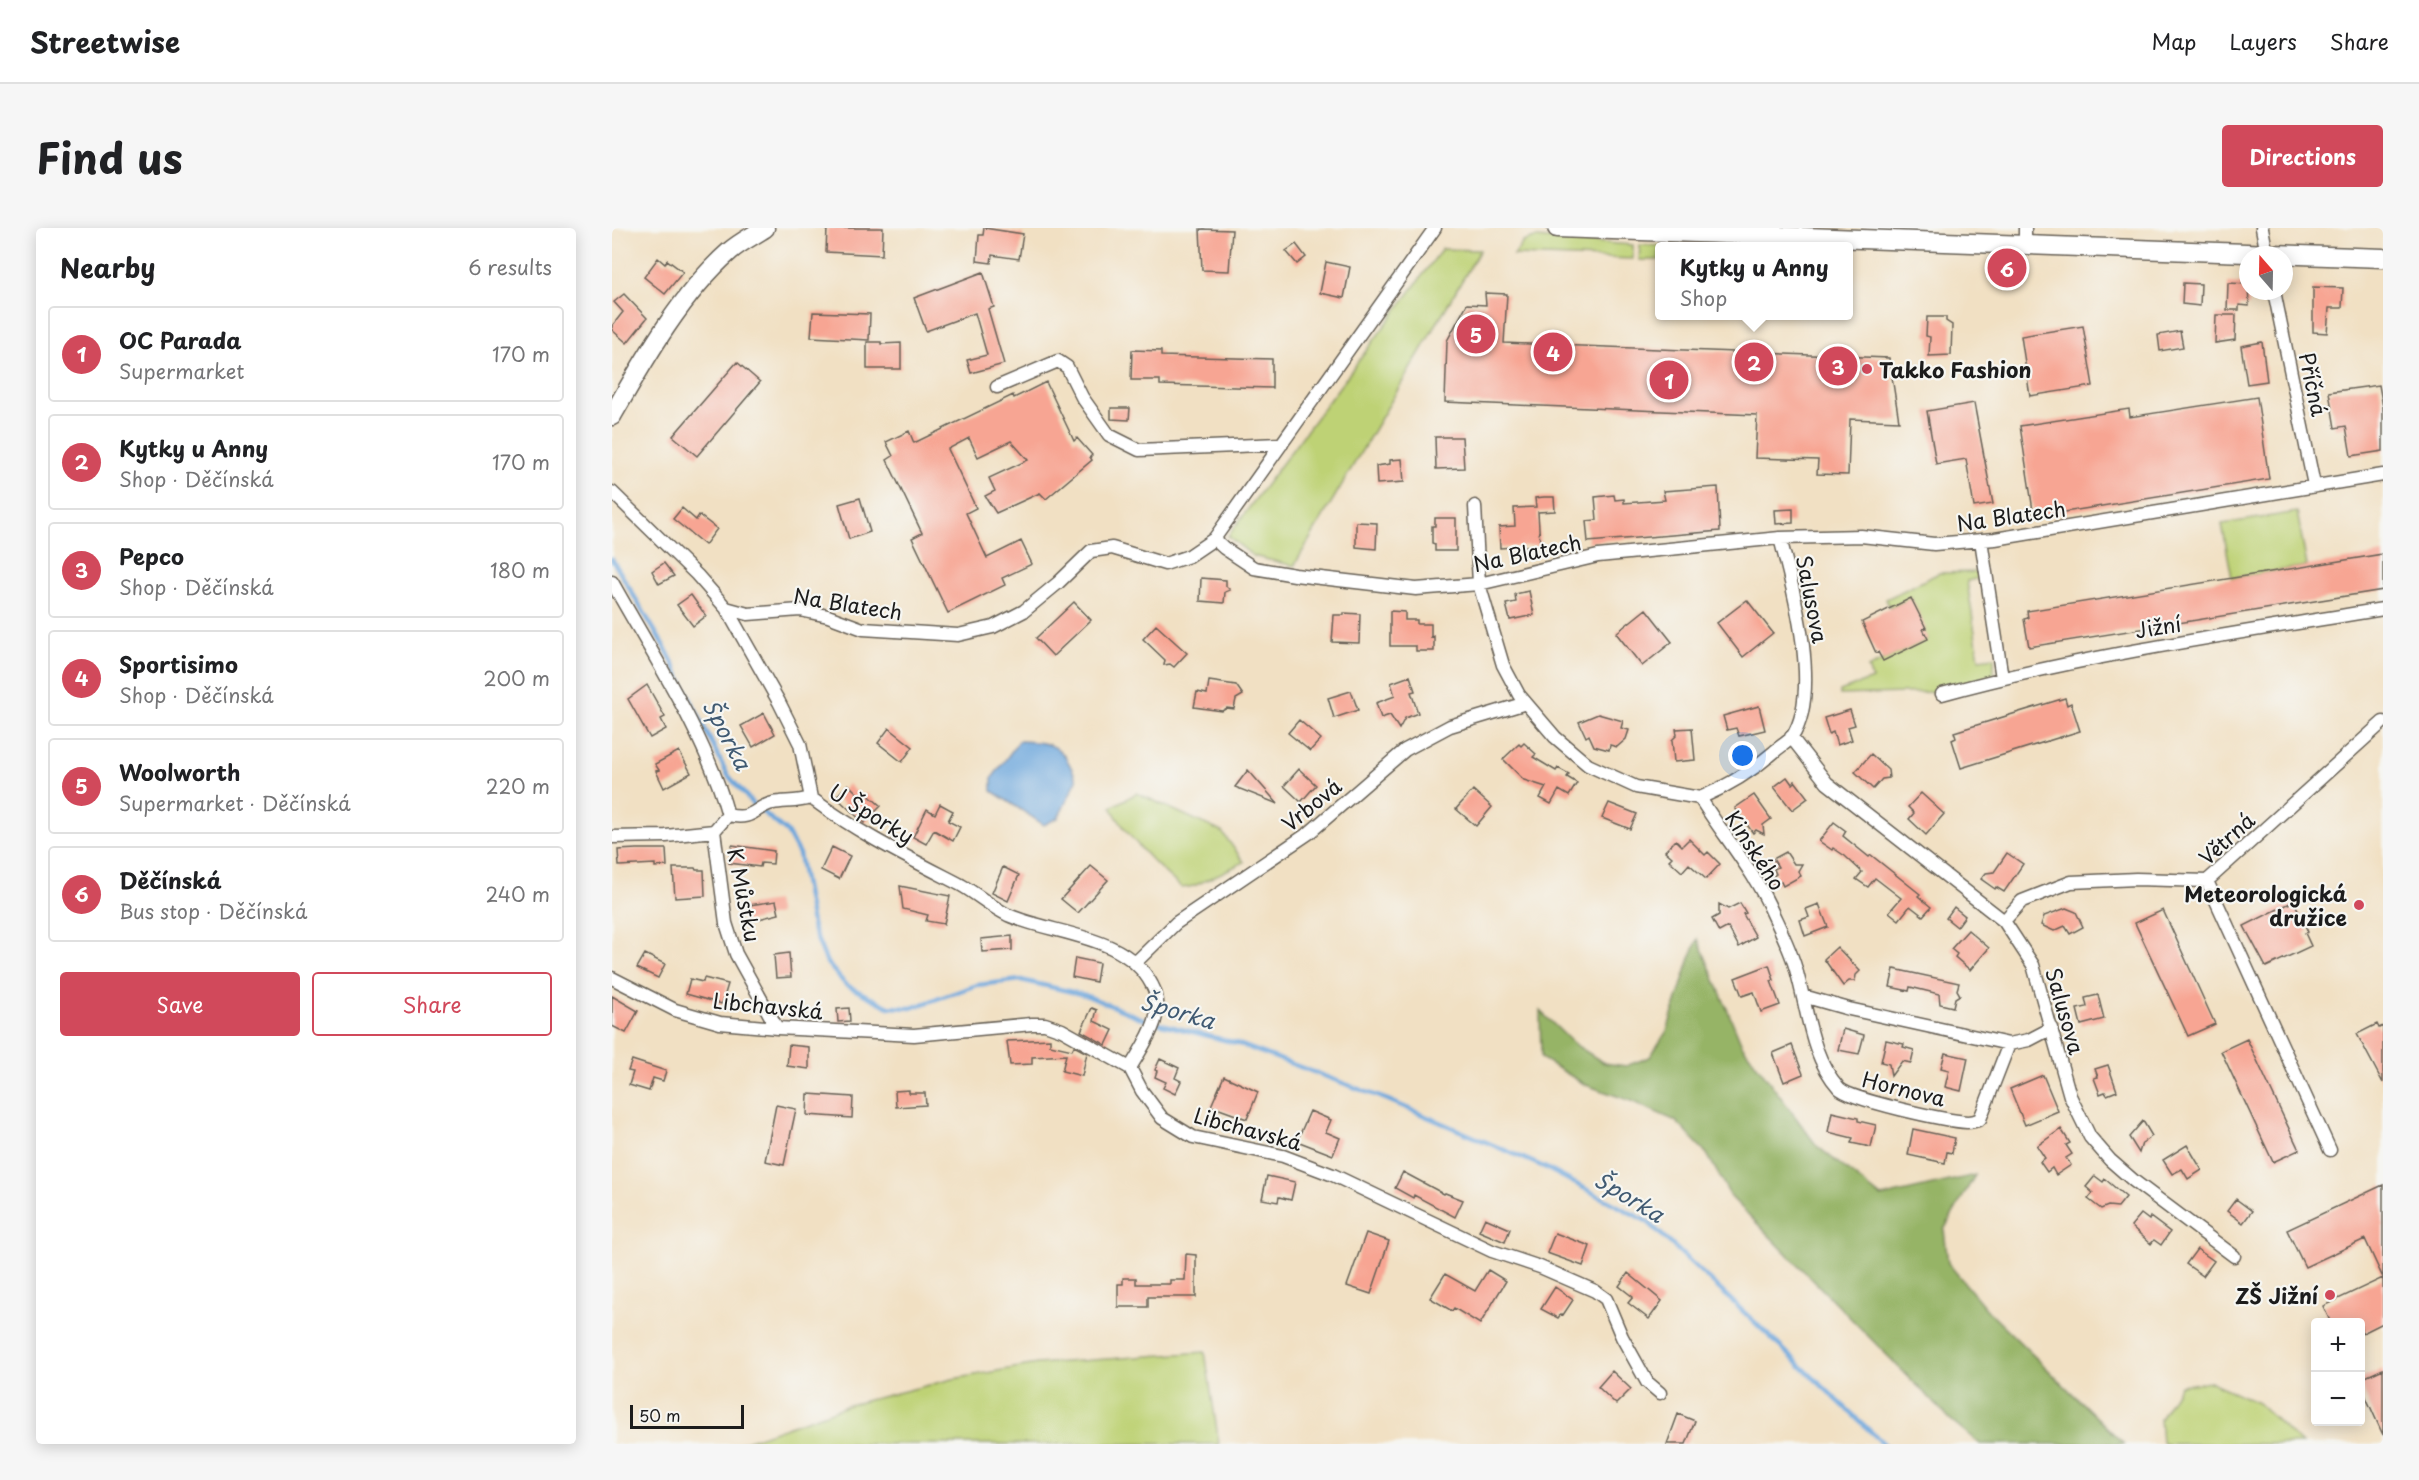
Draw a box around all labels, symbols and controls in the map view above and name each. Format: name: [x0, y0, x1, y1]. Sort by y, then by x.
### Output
text: Streetwise: [30, 20, 180, 63]
text: Map: [2152, 25, 2196, 57]
text: Layers: [2229, 25, 2297, 57]
text: Share: [2330, 25, 2389, 57]
text: Find us: [36, 125, 183, 188]
button: Directions: [2222, 125, 2383, 187]
popup: [1655, 242, 1853, 320]
pin: 6: [1988, 246, 2026, 291]
north arrow: [2239, 246, 2293, 300]
text: Nearby: [60, 248, 155, 287]
text: Kytky u Anny: [1679, 250, 1829, 283]
text: 6 results: [468, 252, 552, 282]
text: Shop: [1679, 283, 1727, 313]
pin: 5: [1456, 312, 1496, 356]
text: OC Parada: [119, 323, 242, 356]
pin: 4: [1534, 330, 1572, 374]
text: 1: [77, 339, 86, 369]
text: 170 m: [492, 339, 550, 369]
pin: 2: [1734, 340, 1774, 384]
pin: 3: [1818, 344, 1858, 388]
street label: Příčná: [2292, 349, 2336, 419]
place label: Takko Fashion: [1879, 353, 2031, 385]
text: Supermarket: [119, 356, 245, 386]
pin: 1: [1650, 358, 1688, 402]
marker: Takko Fashion: [1860, 362, 1874, 376]
text: Kytky u Anny: [119, 431, 268, 464]
text: 2: [74, 447, 89, 477]
text: 170 m: [492, 447, 550, 477]
text: Shop · Děčínská: [119, 464, 274, 494]
street label: Na Blatech: [1954, 492, 2068, 538]
street label: Na Blatech: [1470, 525, 1584, 579]
text: Pepco: [119, 539, 184, 572]
street label: Salusova: [1789, 552, 1837, 646]
text: 3: [75, 555, 88, 585]
text: 180 m: [490, 555, 550, 585]
text: Shop · Děčínská: [119, 572, 274, 602]
street label: Na Blatech: [791, 579, 905, 627]
street label: Jižní: [2133, 607, 2183, 645]
text: Sportisimo: [119, 647, 238, 680]
text: 4: [75, 663, 88, 693]
text: 200 m: [483, 663, 550, 693]
text: Shop · Děčínská: [119, 680, 274, 710]
water label: Šporka: [696, 693, 761, 776]
your location: [1728, 741, 1757, 770]
text: Woolworth: [119, 755, 241, 788]
street label: Vrbová: [1274, 770, 1348, 838]
text: 5: [75, 771, 88, 801]
text: 220 m: [486, 771, 550, 801]
street label: U Šporky: [823, 775, 921, 851]
text: Supermarket · Děčínská: [119, 788, 351, 818]
street label: Větrná: [2191, 803, 2262, 872]
street label: Kinského: [1718, 804, 1794, 896]
street label: K Můstku: [720, 845, 770, 945]
text: Děčínská: [119, 863, 222, 896]
place label: Meteorologická družice: [2184, 877, 2347, 933]
text: 6: [74, 879, 89, 909]
text: 240 m: [485, 879, 550, 909]
text: Bus stop · Děčínská: [119, 896, 307, 926]
marker: Meteorologická družice: [2352, 898, 2366, 912]
street label: Salusova: [2038, 964, 2094, 1058]
button: Save: [60, 972, 300, 1036]
button: Share: [312, 972, 552, 1036]
street label: Libchavská: [711, 983, 825, 1027]
water label: Šporka: [1137, 984, 1220, 1037]
street label: Hornova: [1859, 1062, 1949, 1114]
street label: Libchavská: [1190, 1098, 1306, 1158]
water label: Šporka: [1589, 1162, 1672, 1230]
place label: ZŠ Jižní: [2235, 1279, 2319, 1311]
marker: ZŠ Jižní: [2323, 1288, 2337, 1302]
map controls: [2311, 1318, 2365, 1426]
button: +: [2311, 1318, 2365, 1372]
button: −: [2311, 1372, 2365, 1426]
scale bar: [630, 1402, 744, 1430]
text: 50 m: [639, 1403, 680, 1427]

